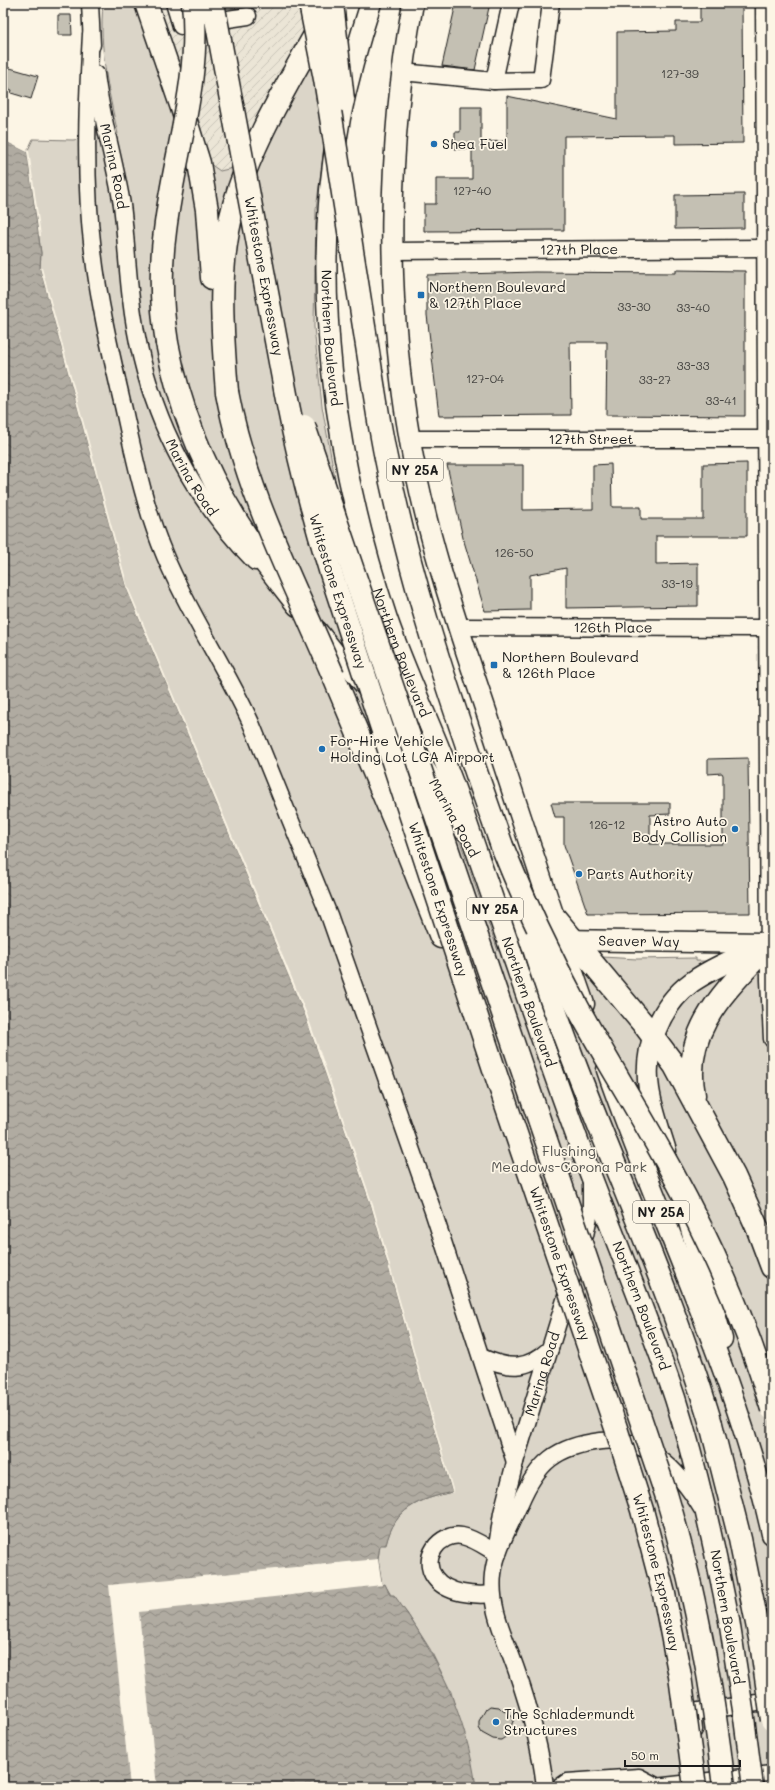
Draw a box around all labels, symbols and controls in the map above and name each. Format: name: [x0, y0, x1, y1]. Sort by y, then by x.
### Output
house number: 127-39: [661, 65, 699, 81]
street label: Marina Road: [96, 121, 133, 210]
place label: Shea Fuel: [442, 134, 507, 153]
marker: Shea Fuel: [429, 139, 439, 149]
house number: 127-40: [453, 182, 492, 198]
street label: Whitestone Expressway: [240, 195, 289, 357]
street label: 127th Place: [540, 239, 618, 259]
street label: Northern Boulevard: [317, 270, 346, 407]
place label: Northern Boulevard & 127th Place: [429, 277, 566, 312]
marker: Northern Boulevard & 127th Place: [416, 290, 426, 300]
house number: 33-30: [617, 298, 651, 314]
house number: 33-40: [676, 299, 710, 315]
house number: 33-33: [676, 357, 710, 373]
house number: 127-04: [466, 370, 504, 386]
house number: 33-27: [639, 371, 672, 387]
house number: 33-41: [705, 392, 737, 408]
street label: 127th Street: [548, 429, 634, 448]
street label: Marina Road: [162, 435, 222, 520]
road number: NY 25A: [387, 459, 443, 481]
street label: Whitestone Expressway: [305, 512, 372, 671]
house number: 126-50: [495, 544, 534, 560]
house number: 33-19: [661, 575, 693, 591]
street label: Northern Boulevard: [369, 586, 435, 720]
street label: 126th Place: [574, 617, 652, 637]
place label: Northern Boulevard & 126th Place: [502, 647, 639, 682]
marker: Northern Boulevard & 126th Place: [489, 660, 499, 670]
place label: For-Hire Vehicle Holding Lot LGA Airport: [330, 731, 495, 766]
marker: For-Hire Vehicle Holding Lot LGA Airport: [317, 744, 327, 754]
street label: Marina Road: [425, 775, 484, 861]
place label: Astro Auto Body Collision: [633, 811, 727, 846]
house number: 126-12: [589, 816, 625, 832]
street label: Whitestone Expressway: [404, 819, 473, 979]
marker: Astro Auto Body Collision: [730, 824, 740, 834]
place label: Parts Authority: [587, 864, 693, 883]
marker: Parts Authority: [574, 869, 584, 879]
road number: NY 25A: [467, 898, 523, 920]
street label: Seaver Way: [598, 931, 680, 951]
street label: Northern Boulevard: [498, 934, 561, 1069]
park label: Flushing Meadows-Corona Park: [491, 1141, 647, 1176]
street label: Whitestone Expressway: [526, 1184, 596, 1343]
road number: NY 25A: [633, 1201, 689, 1223]
street label: Northern Boulevard: [608, 1238, 675, 1373]
street label: Marina Road: [520, 1329, 564, 1418]
street label: Whitestone Expressway: [628, 1491, 685, 1653]
street label: Northern Boulevard: [706, 1548, 749, 1686]
place label: The Schladermundt Structures: [504, 1704, 635, 1739]
marker: The Schladermundt Structures: [491, 1717, 501, 1727]
scale bar: [625, 1742, 740, 1768]
text: 50 m: [631, 1747, 659, 1763]

